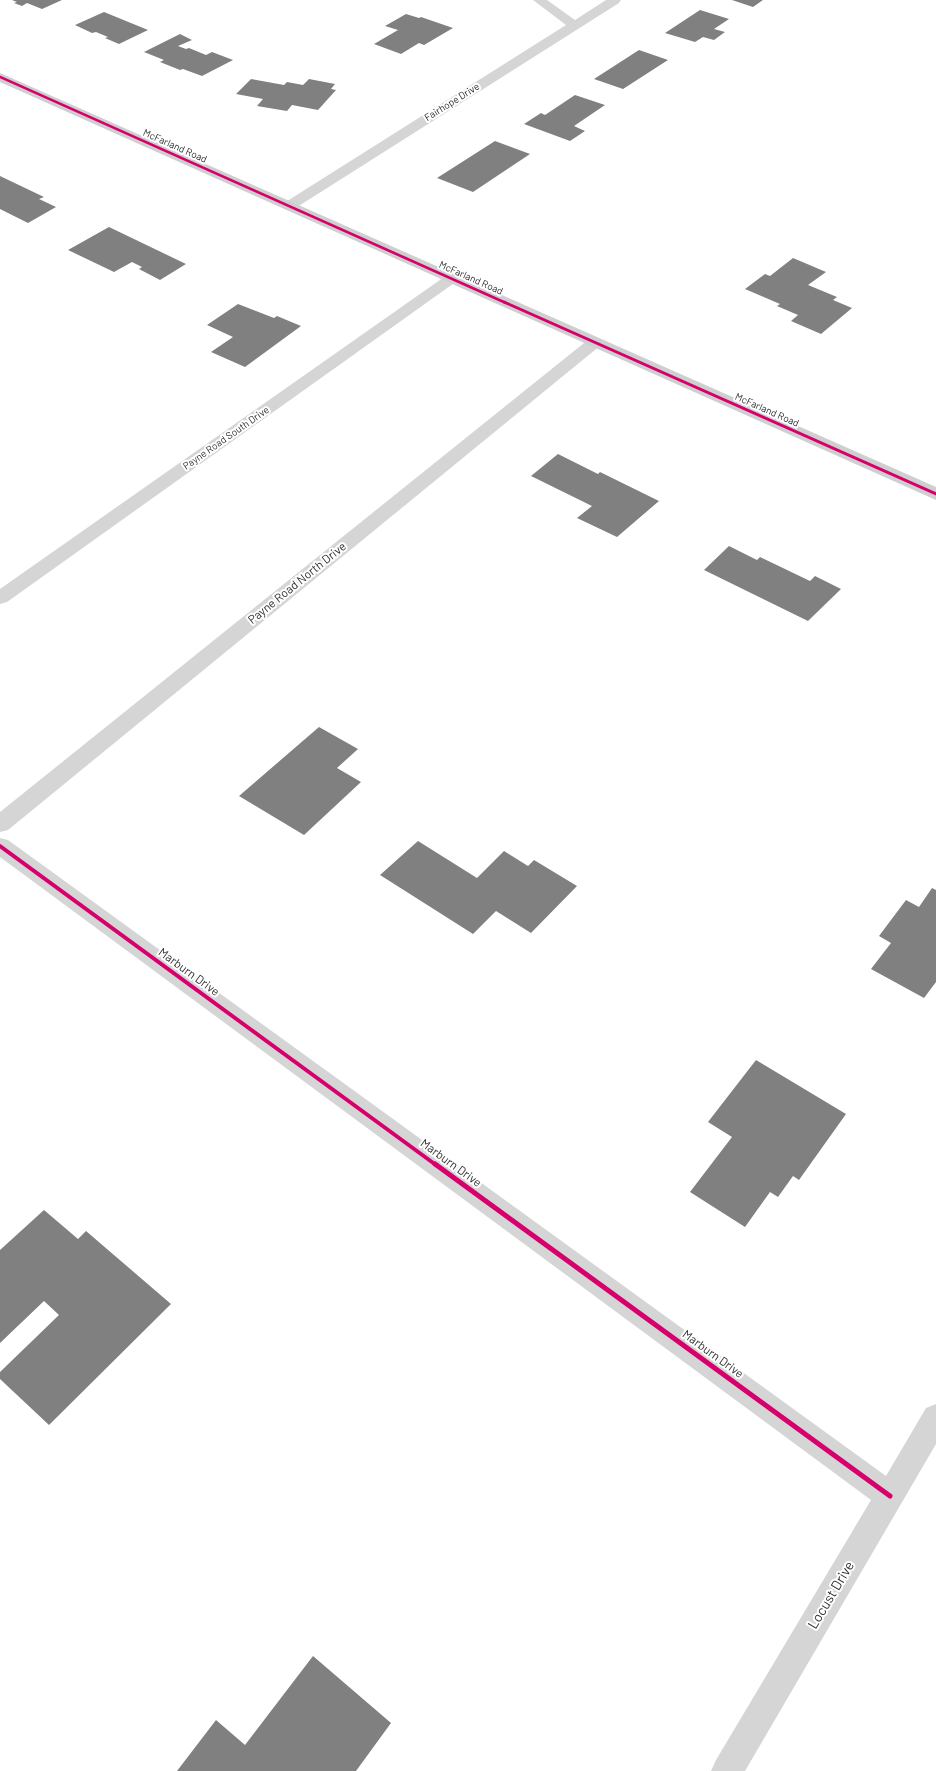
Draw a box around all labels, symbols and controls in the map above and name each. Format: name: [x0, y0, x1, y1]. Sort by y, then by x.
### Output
street label: Fairhope Drive: [422, 80, 482, 124]
street label: McFarland Road: [141, 127, 209, 165]
street label: McFarland Road: [437, 259, 505, 297]
street label: McFarland Road: [733, 391, 801, 429]
street label: Payne Road South Drive: [181, 404, 271, 472]
street label: Payne Road North Drive: [245, 539, 349, 627]
street label: Marburn Drive: [156, 945, 222, 999]
street label: Marburn Drive: [418, 1136, 484, 1190]
street label: Marburn Drive: [680, 1327, 746, 1381]
street label: Locust Drive: [804, 1558, 858, 1632]

